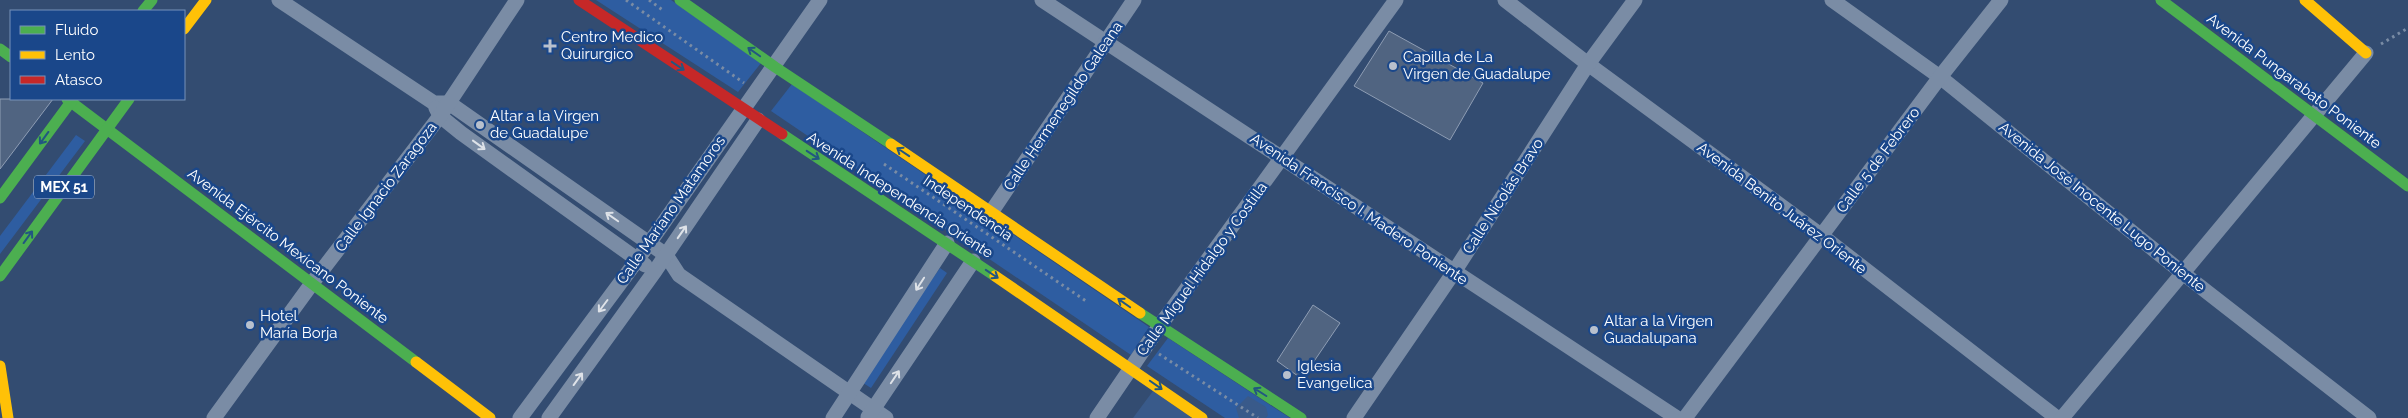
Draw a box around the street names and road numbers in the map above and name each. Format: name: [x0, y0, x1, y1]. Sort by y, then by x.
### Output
street label: Avenida Pungarabato Poniente: [2203, 10, 2385, 153]
street label: Calle Hermenegildo Galeana: [1000, 18, 1126, 194]
street label: Calle 5 de Febrero: [1832, 104, 1924, 216]
street label: Avenida José Inocente Lugo Poniente: [1995, 118, 2209, 296]
street label: Calle Ignacio Zaragoza: [331, 119, 441, 255]
street label: Avenida Independencia Oriente: [804, 128, 996, 262]
street label: Avenida Francisco I. Madero Poniente: [1247, 129, 1471, 289]
street label: Calle Mariano Matamoros: [613, 132, 729, 288]
street label: Calle Nicolás Bravo: [1459, 135, 1547, 257]
street label: Avenida Benito Juárez Oriente: [1694, 138, 1870, 278]
street label: Avenida Ejército Mexicano Poniente: [184, 165, 392, 327]
street label: Independencia: [920, 171, 1016, 245]
road number: MEX 51: [34, 176, 94, 198]
street label: Calle Miguel Hidalgo y Costilla: [1133, 179, 1271, 359]

